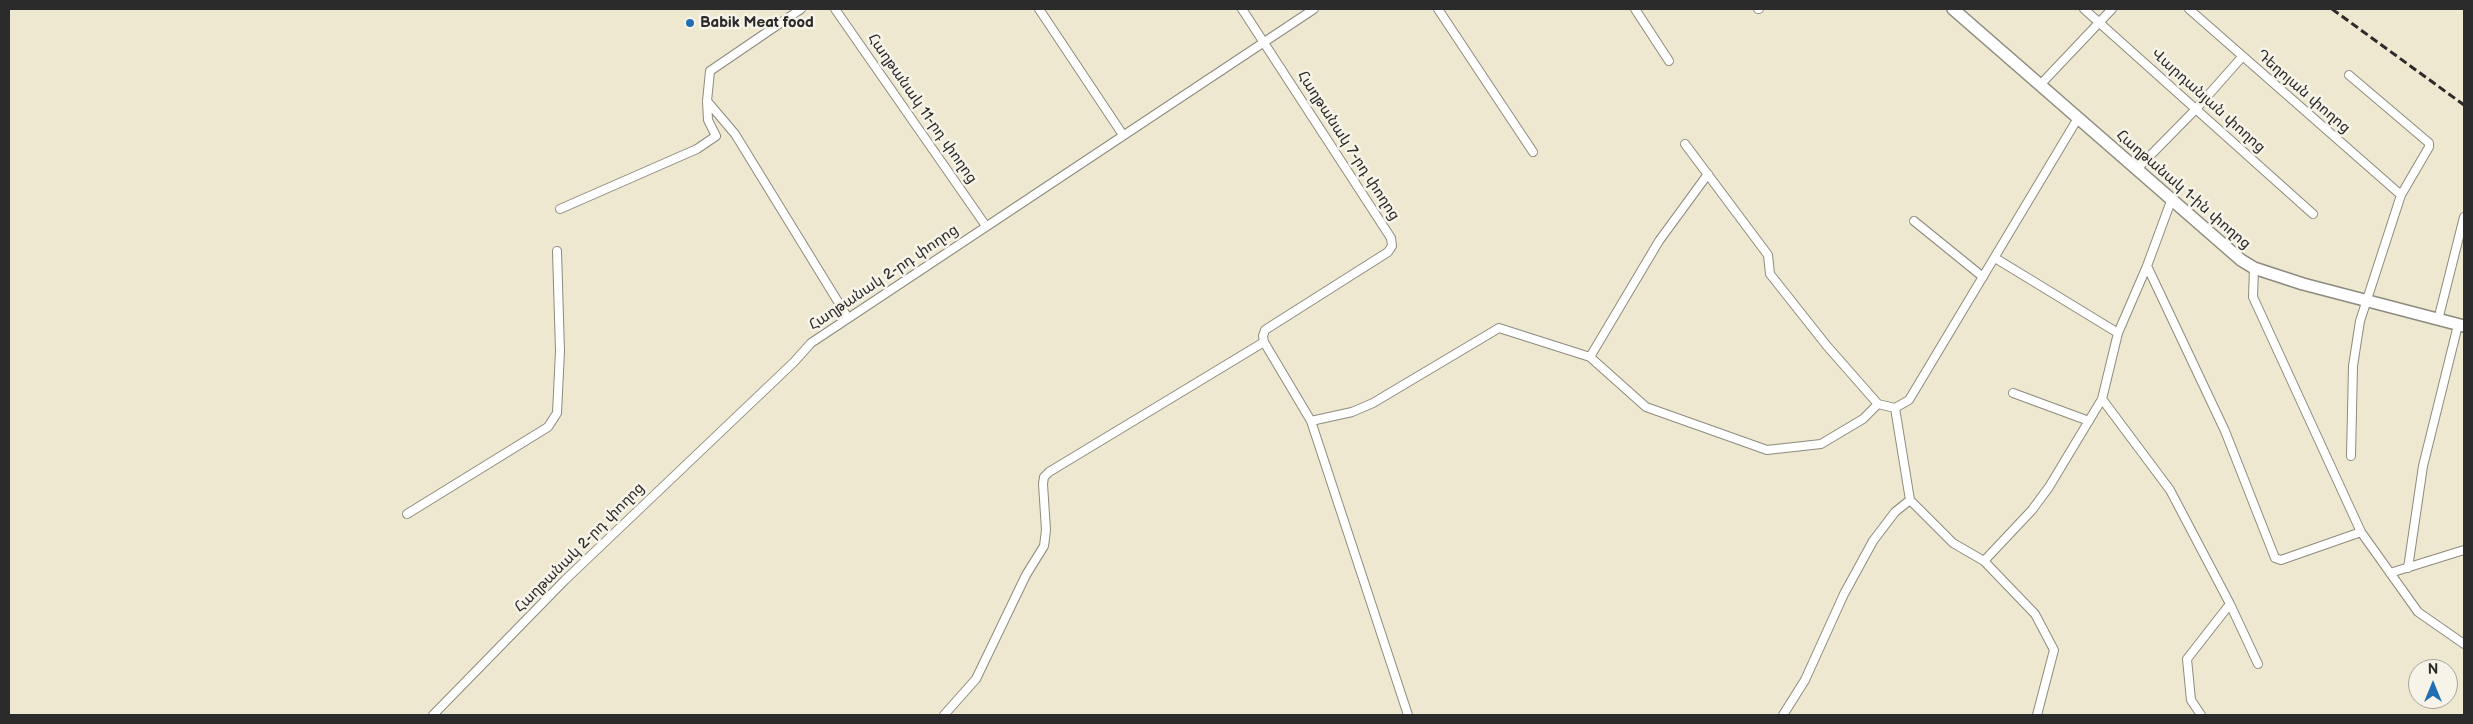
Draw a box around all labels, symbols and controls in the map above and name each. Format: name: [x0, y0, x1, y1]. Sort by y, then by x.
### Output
place label: Babik Meat food: [700, 14, 814, 32]
marker: Babik Meat food: [684, 17, 696, 29]
street label: Հաղթանակ 11-րդ փողոց: [863, 31, 981, 187]
street label: Վարդանյան փողոց: [2147, 45, 2269, 157]
street label: Դեղոյան փողոց: [2252, 46, 2354, 138]
street label: Հաղթանակ 7-րդ փողոց: [1293, 68, 1403, 224]
street label: Հաղթանակ 1-ին փողոց: [2112, 127, 2254, 253]
street label: Հաղթանակ 2-րդ փողոց: [806, 221, 962, 335]
street label: Հաղթանակ 2-րդ փողոց: [511, 479, 649, 617]
north arrow: [2408, 659, 2458, 709]
text: N: [2428, 661, 2438, 678]

